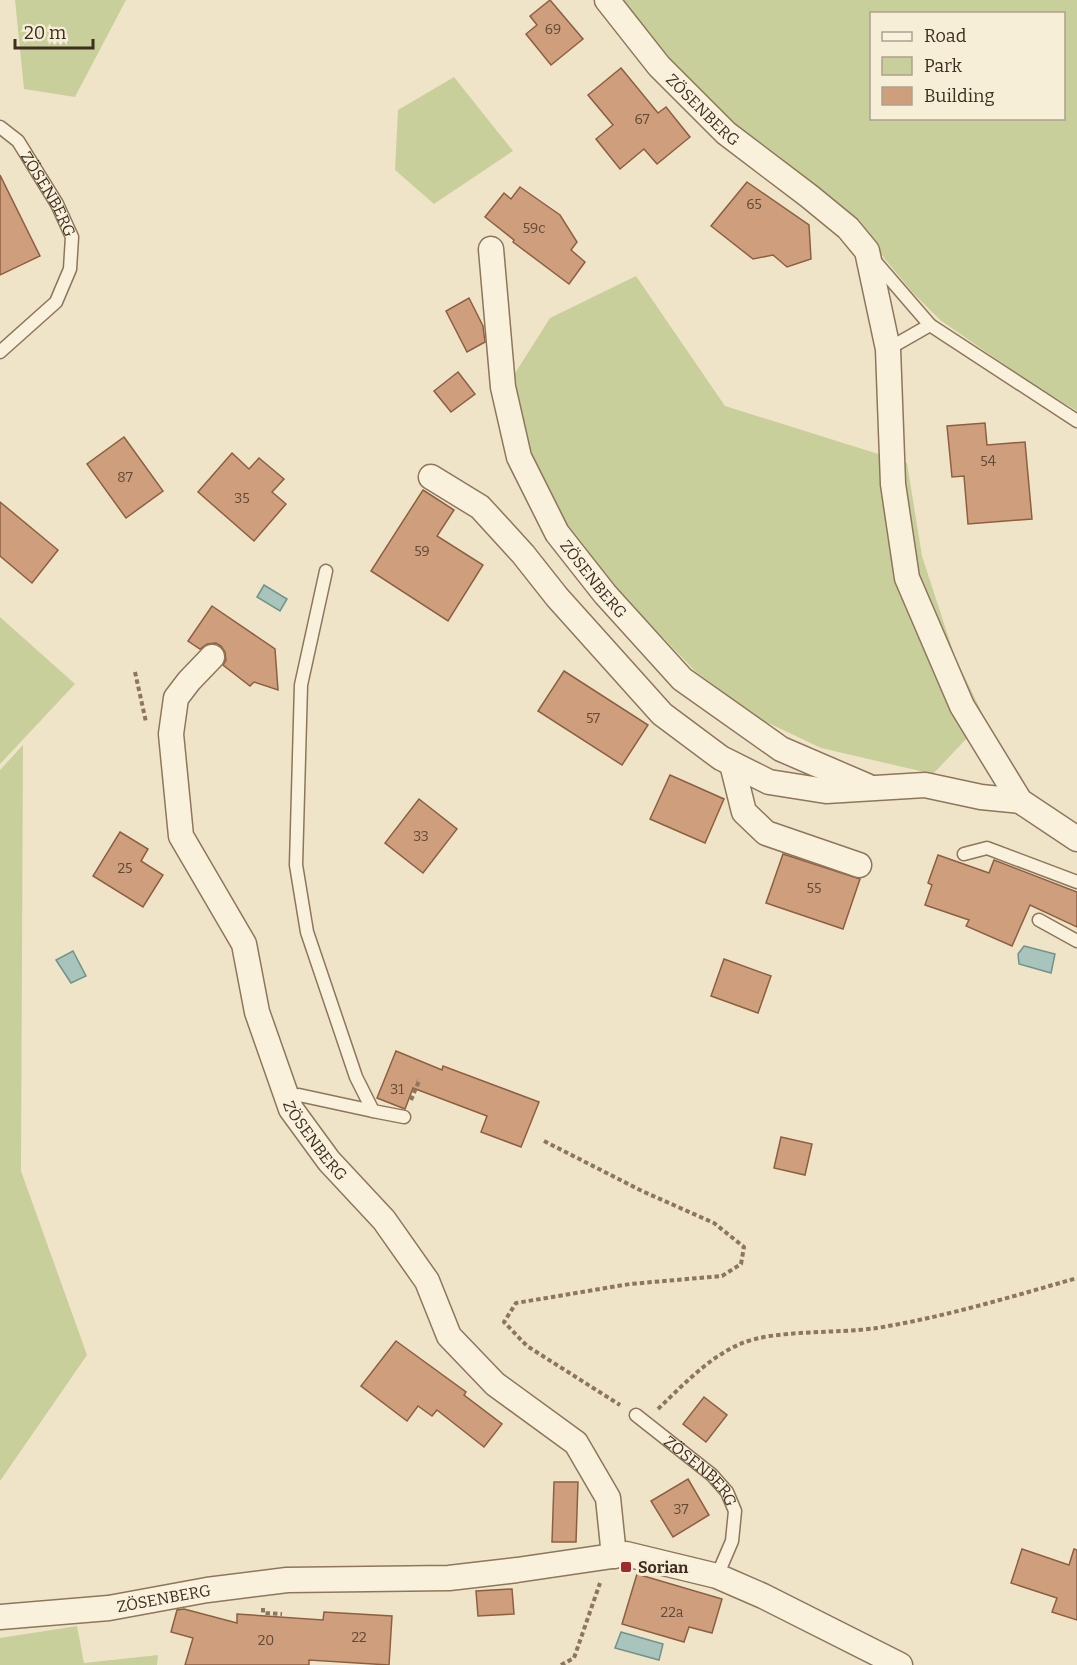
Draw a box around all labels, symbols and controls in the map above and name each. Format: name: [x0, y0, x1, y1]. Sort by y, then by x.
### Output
scale bar: [15, 12, 93, 50]
legend: [870, 12, 1065, 120]
house number: 69: [545, 21, 561, 38]
text: 20 m: [24, 22, 66, 44]
text: Road: [924, 25, 967, 47]
text: Park: [924, 55, 963, 77]
street label: ZÖSENBERG: [662, 70, 743, 150]
text: Building: [924, 85, 995, 107]
house number: 67: [634, 111, 650, 128]
street label: ZÖSENBERG: [17, 148, 80, 240]
house number: 65: [746, 196, 762, 213]
house number: 59c: [523, 220, 545, 237]
house number: 54: [980, 453, 996, 470]
house number: 87: [117, 469, 133, 486]
house number: 35: [234, 490, 250, 507]
street label: ZÖSENBERG: [556, 536, 631, 622]
house number: 59: [414, 543, 430, 560]
house number: 57: [586, 710, 600, 727]
house number: 33: [413, 828, 429, 845]
house number: 25: [117, 860, 133, 877]
house number: 55: [807, 880, 821, 897]
house number: 31: [390, 1081, 404, 1098]
street label: ZÖSENBERG: [279, 1098, 351, 1184]
street label: ZÖSENBERG: [660, 1432, 741, 1509]
house number: 37: [673, 1501, 689, 1518]
place label: Sorian: [638, 1558, 689, 1577]
marker: Sorian: [619, 1560, 633, 1574]
street label: ZÖSENBERG: [115, 1580, 212, 1616]
house number: 22a: [661, 1604, 684, 1621]
house number: 22: [351, 1629, 367, 1646]
house number: 20: [258, 1632, 274, 1649]

